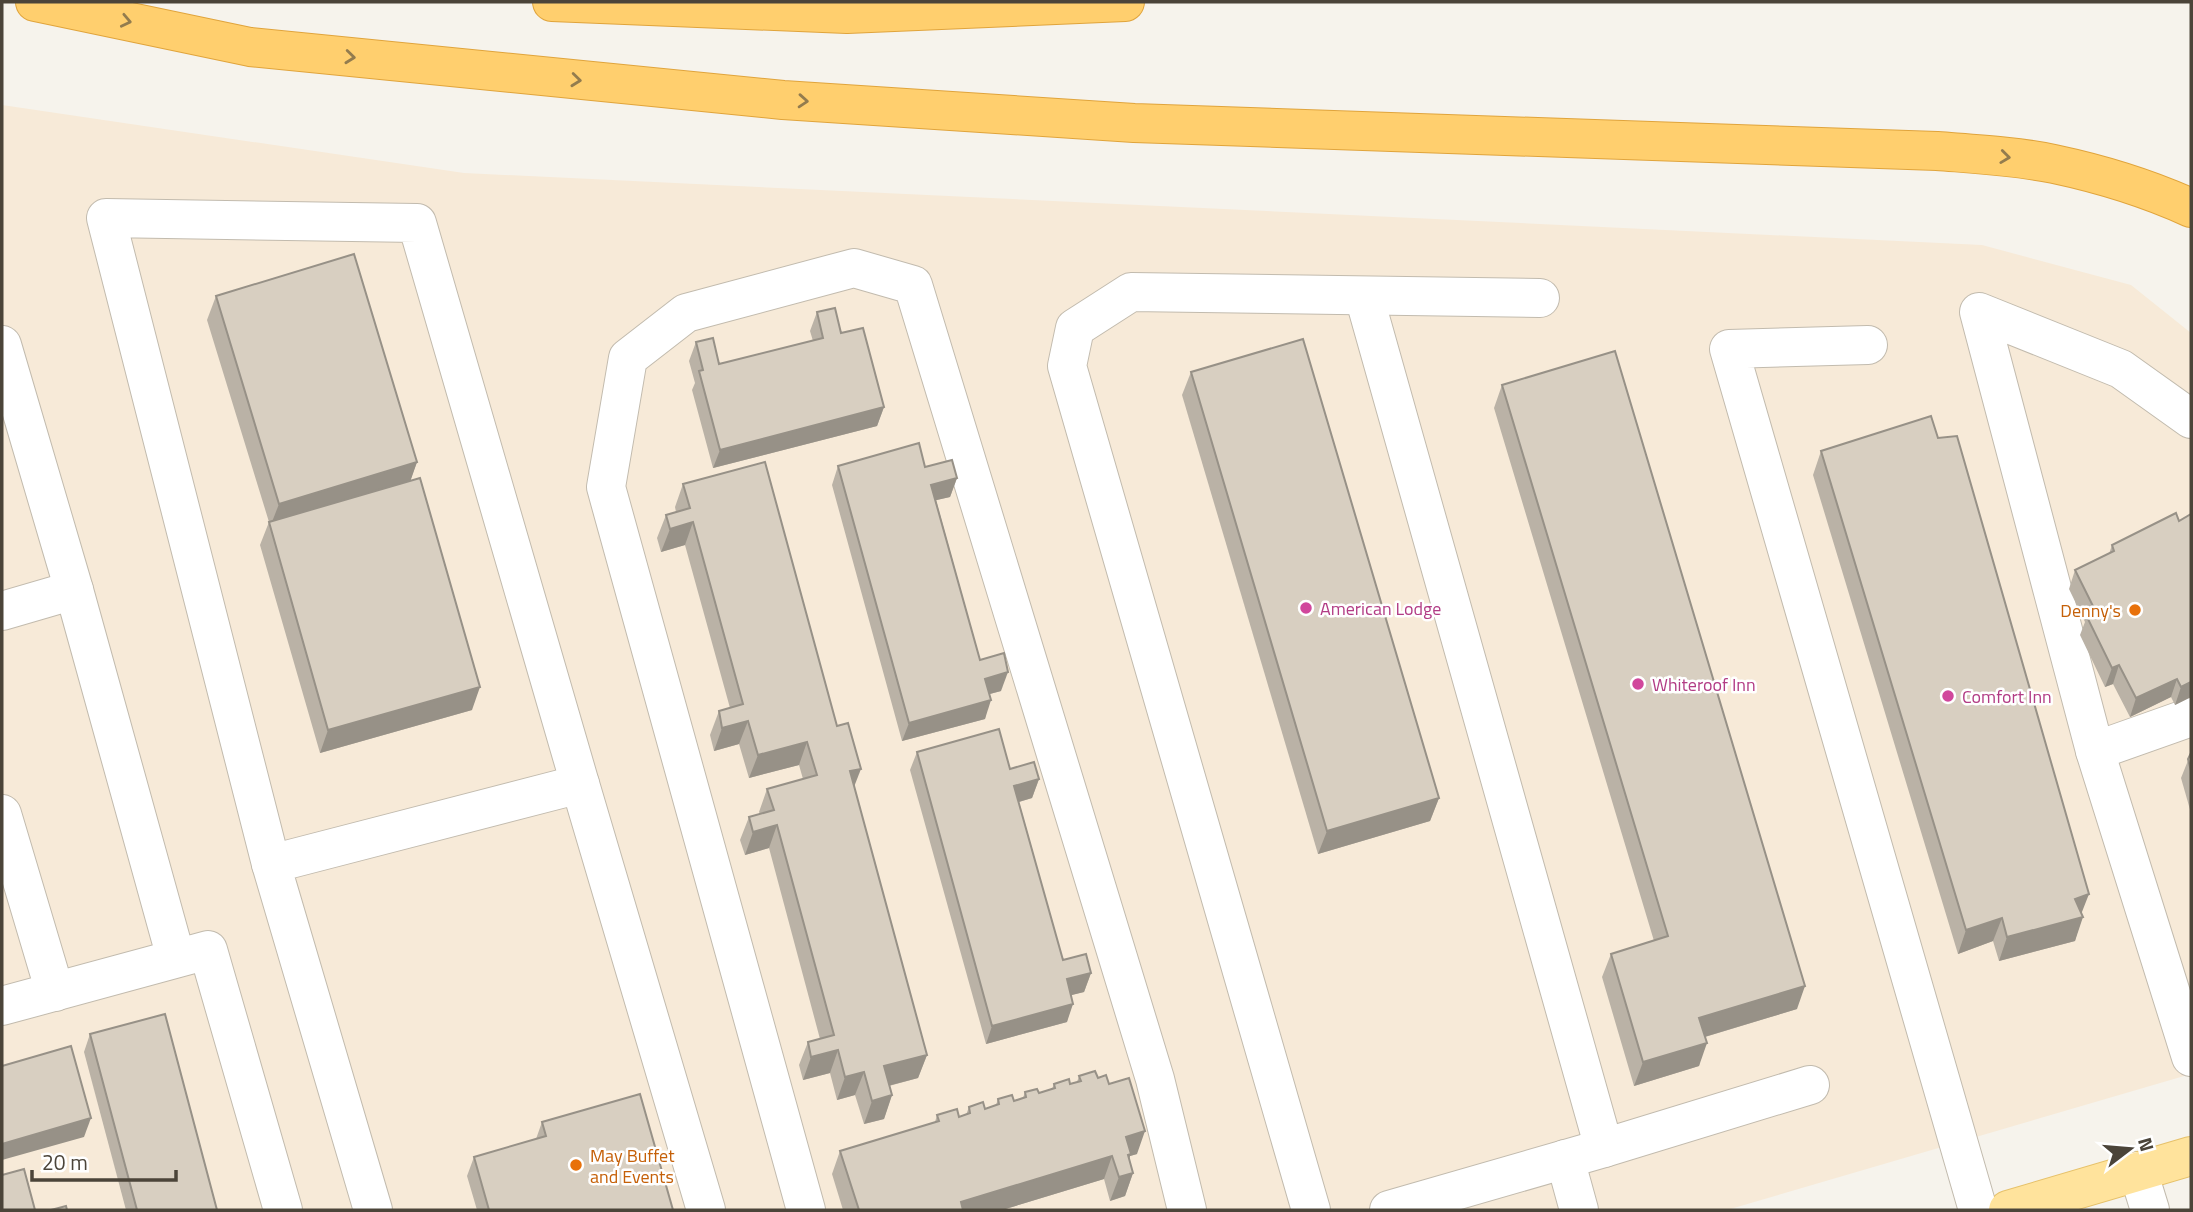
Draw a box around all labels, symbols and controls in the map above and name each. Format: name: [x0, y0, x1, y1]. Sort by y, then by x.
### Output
one-way arrow: [120, 13, 132, 27]
one-way arrow: [345, 49, 356, 64]
one-way arrow: [571, 72, 582, 87]
one-way arrow: [798, 94, 809, 109]
one-way arrow: [1999, 150, 2010, 165]
place label: American Lodge: [1320, 595, 1441, 622]
place label: Denny's: [2060, 597, 2121, 624]
marker: American Lodge: [1298, 600, 1314, 616]
marker: Denny's: [2127, 602, 2143, 618]
place label: Whiteroof Inn: [1652, 671, 1756, 698]
marker: Whiteroof Inn: [1630, 676, 1646, 692]
place label: Comfort Inn: [1962, 683, 2052, 710]
marker: Comfort Inn: [1940, 688, 1956, 704]
north arrow: [2095, 1114, 2165, 1184]
text: N: [2131, 1134, 2163, 1155]
scale bar: [32, 1138, 175, 1182]
place label: May Buffet and Events: [590, 1142, 675, 1190]
text: 20 m: [42, 1146, 88, 1178]
marker: May Buffet and Events: [568, 1157, 584, 1173]

